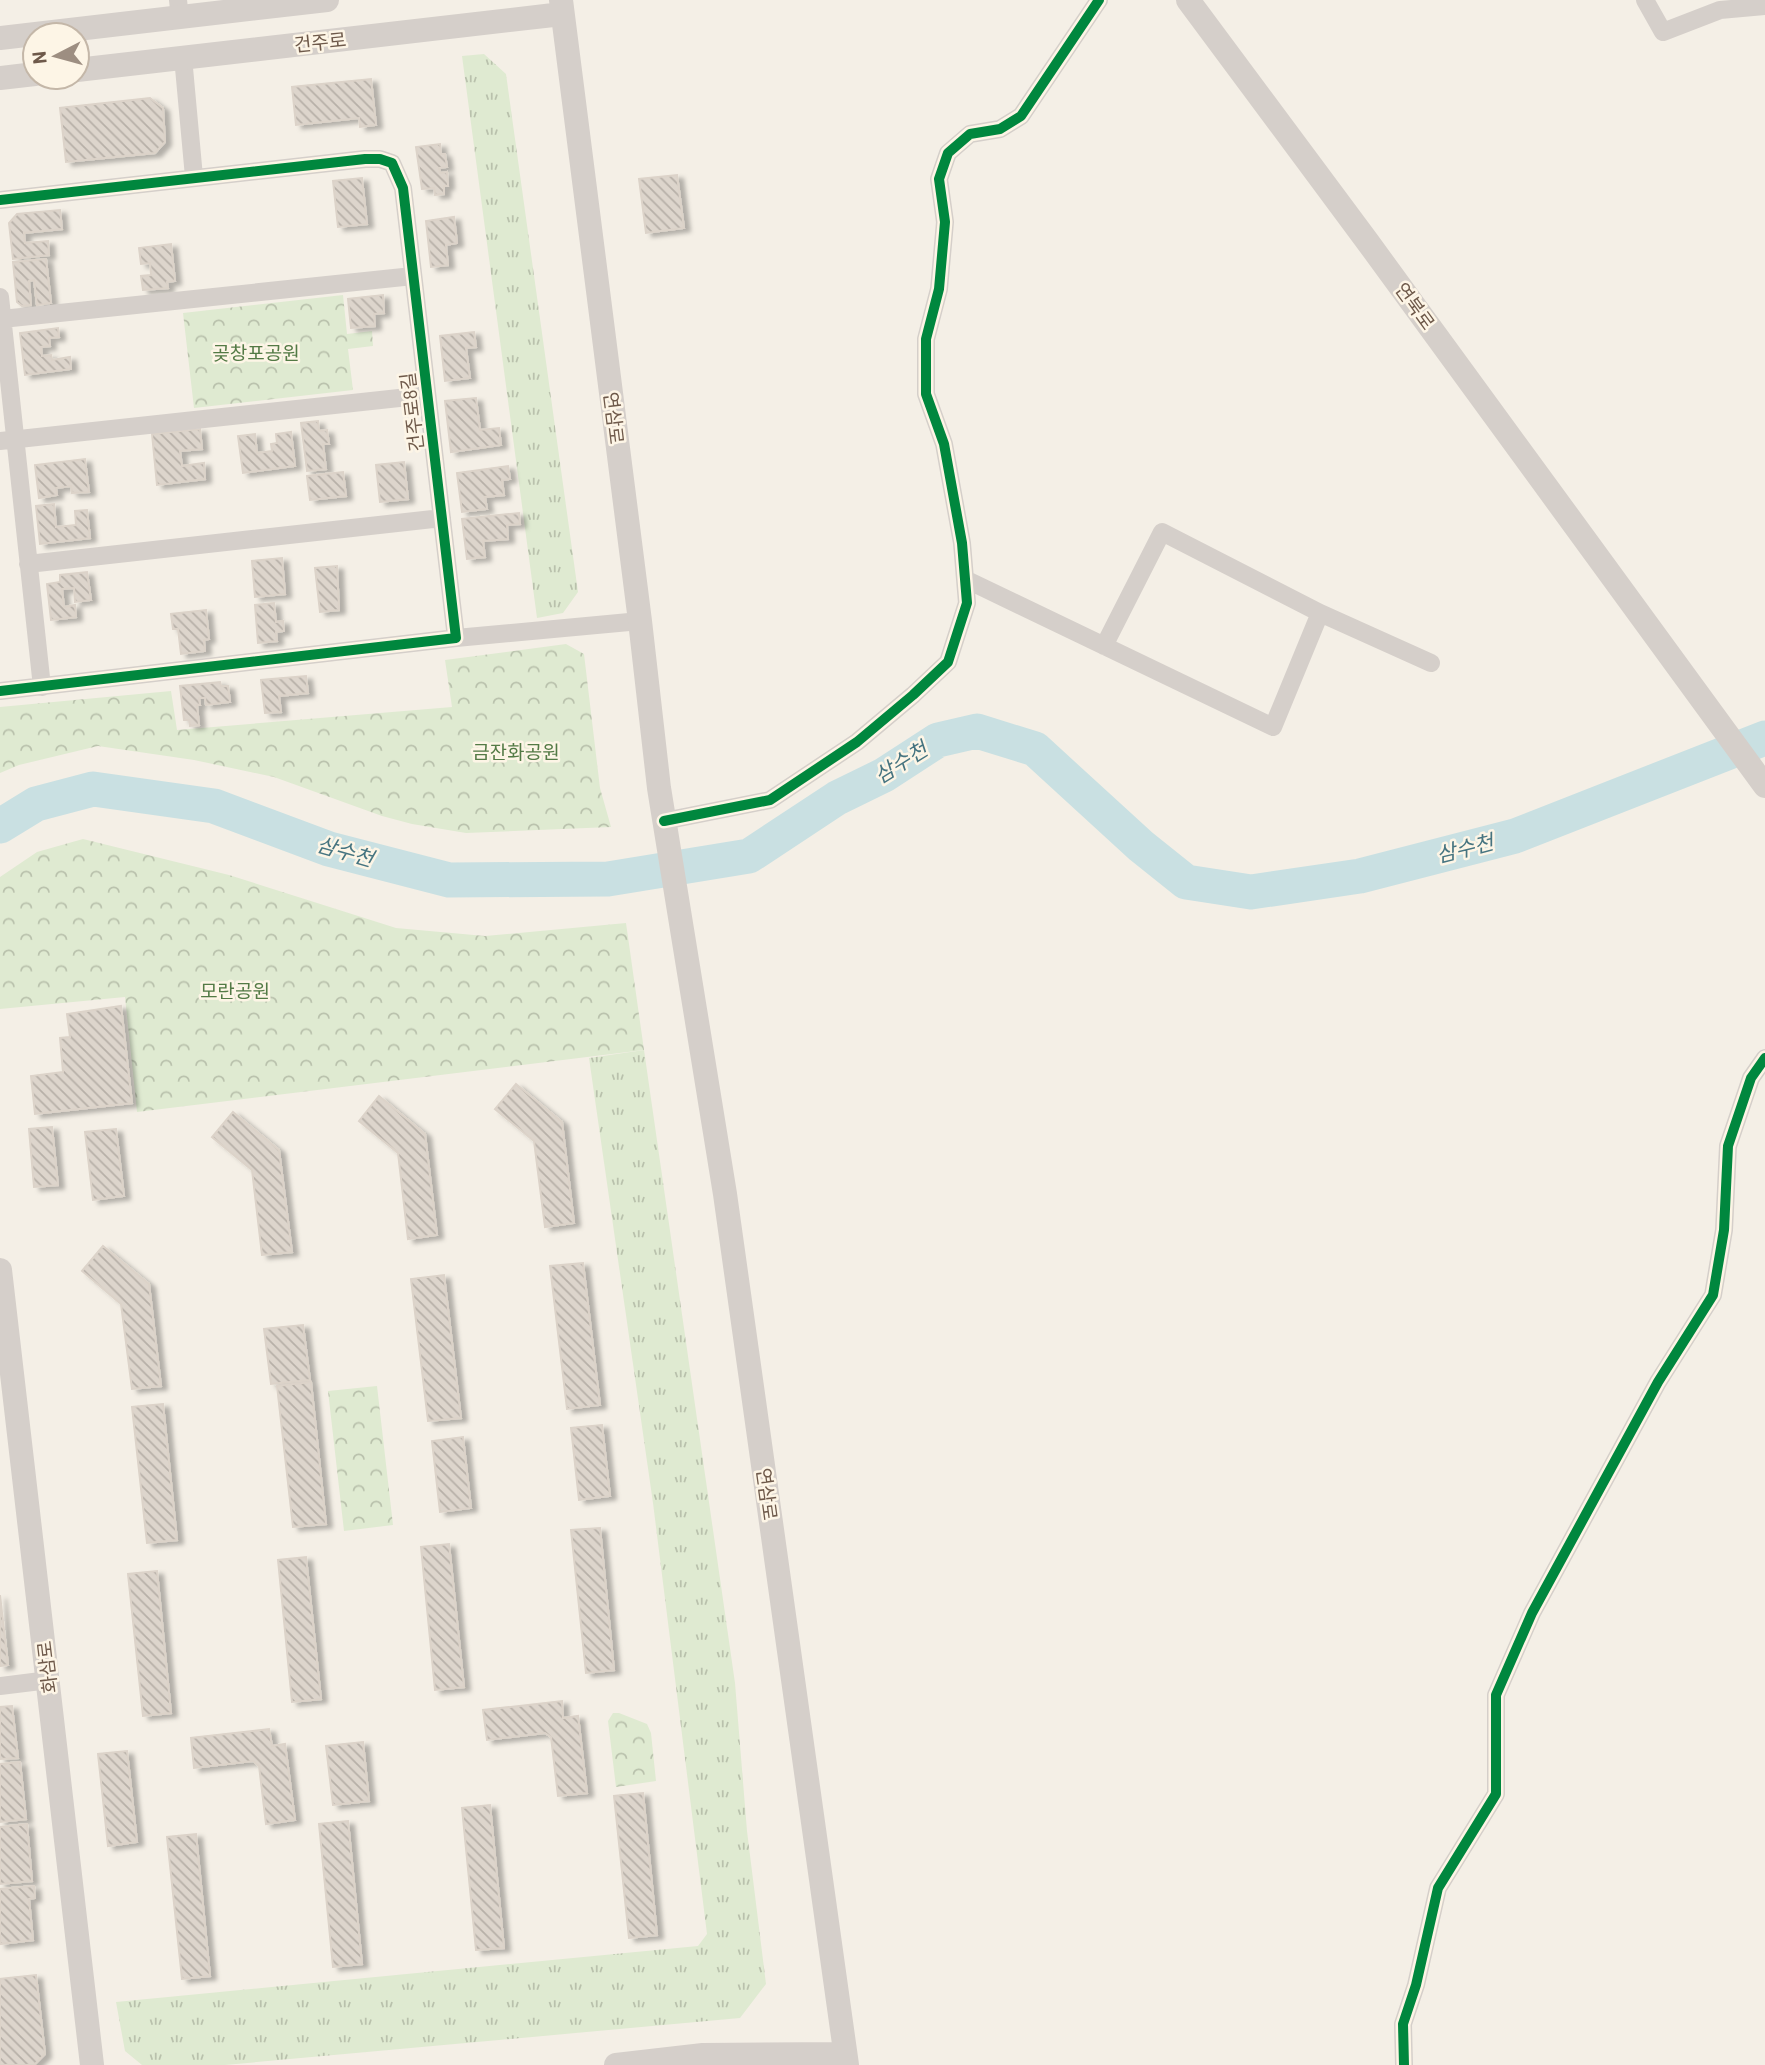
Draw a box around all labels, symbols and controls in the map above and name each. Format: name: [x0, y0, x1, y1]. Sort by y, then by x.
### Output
north arrow: [21, 21, 91, 91]
street label: 건주로: [293, 27, 347, 56]
text: N: [26, 50, 51, 65]
street label: 연북로: [1391, 278, 1440, 334]
park label: 곶창포공원: [212, 341, 300, 364]
street label: 건주로8길: [395, 371, 428, 453]
street label: 연삼로: [600, 391, 629, 445]
water label: 삼수천: [869, 734, 934, 788]
park label: 금잔화공원: [472, 740, 560, 763]
water label: 삼수천: [1433, 828, 1498, 867]
water label: 삼수천: [314, 831, 379, 871]
park label: 모란공원: [200, 979, 270, 1002]
street label: 연삼로: [752, 1466, 783, 1522]
street label: 화삼로: [32, 1640, 61, 1694]

